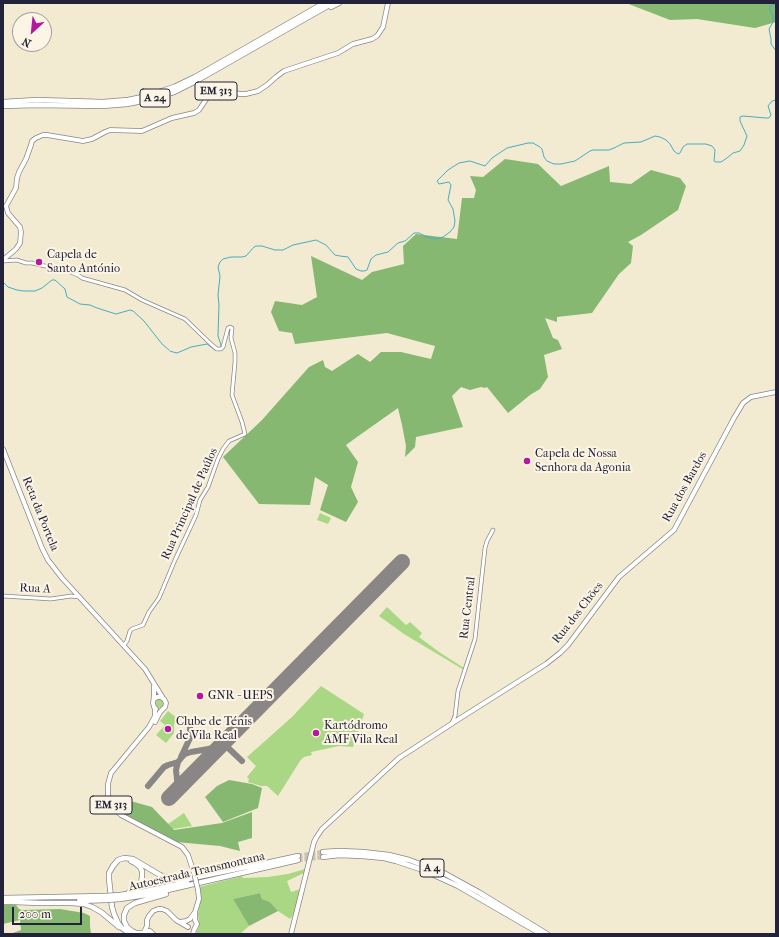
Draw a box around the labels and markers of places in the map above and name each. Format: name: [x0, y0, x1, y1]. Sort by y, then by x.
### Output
place label: Capela de Santo António: [47, 248, 120, 276]
marker: Capela de Santo António: [34, 257, 44, 267]
place label: Capela de Nossa Senhora da Agonia: [535, 447, 631, 475]
marker: Capela de Nossa Senhora da Agonia: [522, 456, 532, 466]
place label: GNR - UEPS: [208, 689, 273, 703]
marker: GNR - UEPS: [195, 691, 205, 701]
place label: Clube de Ténis de Vila Real: [176, 715, 252, 743]
place label: Kartódromo AMF Vila Real: [324, 719, 398, 747]
marker: Clube de Ténis de Vila Real: [163, 724, 173, 734]
marker: Kartódromo AMF Vila Real: [311, 728, 321, 738]

